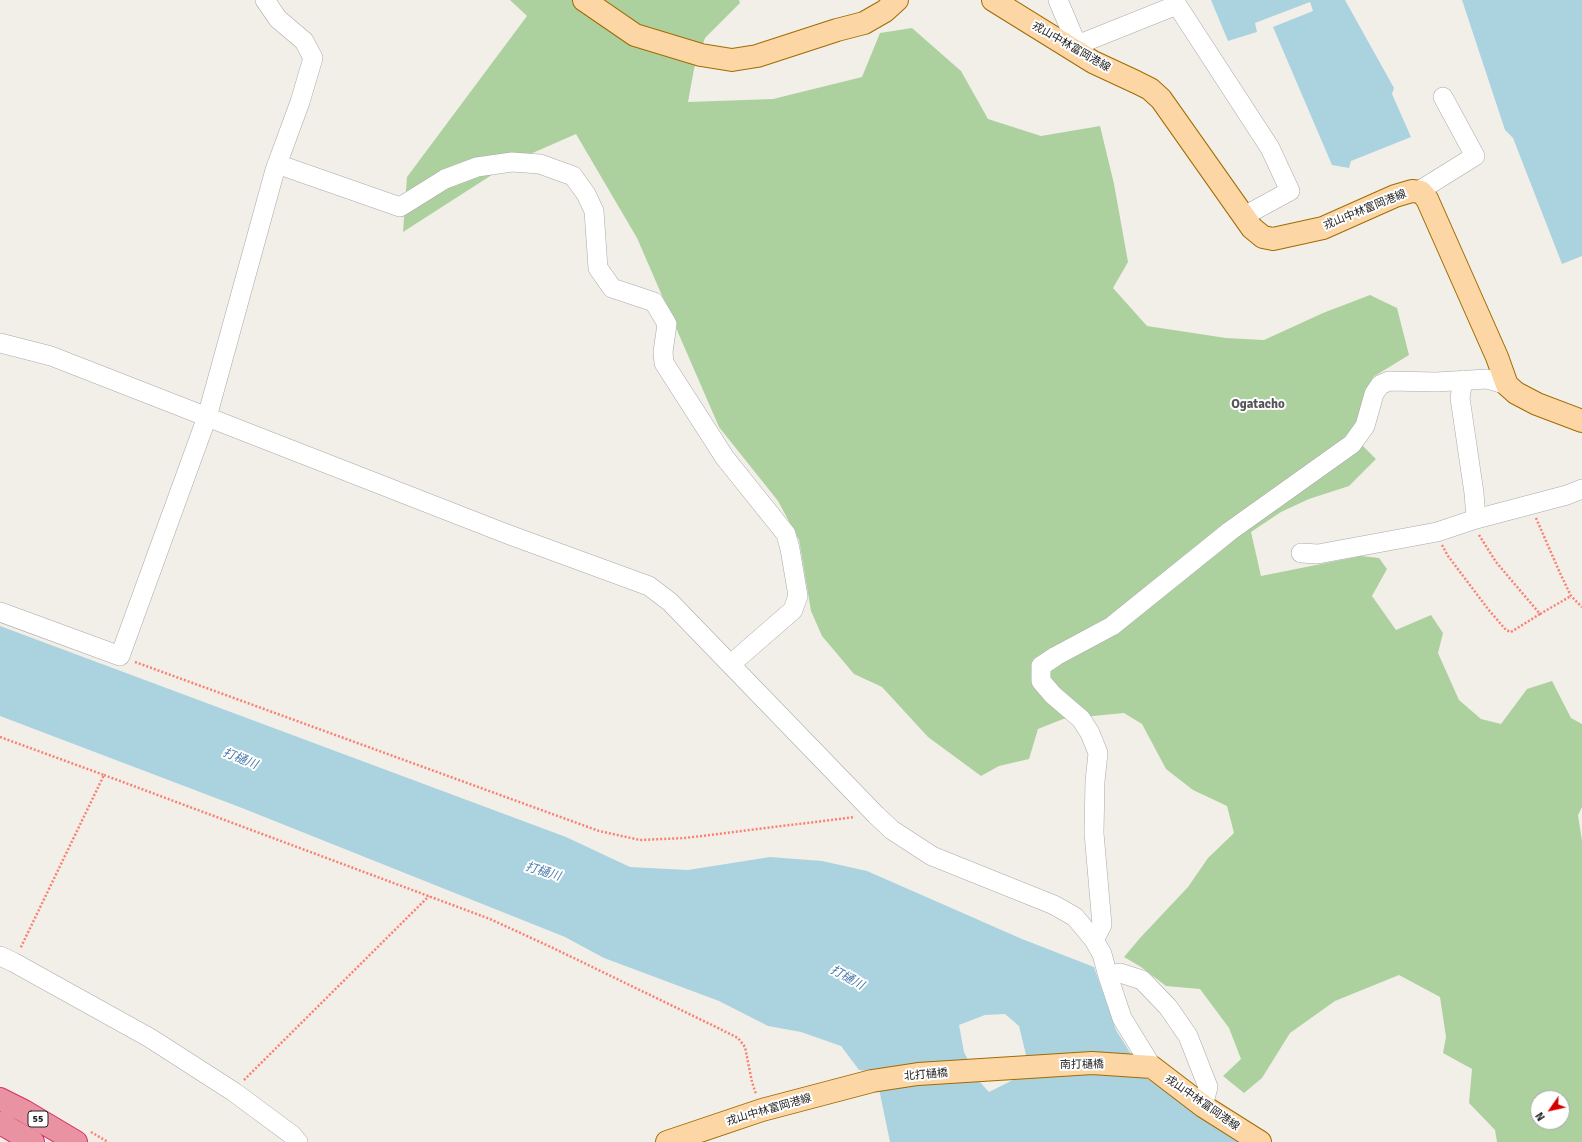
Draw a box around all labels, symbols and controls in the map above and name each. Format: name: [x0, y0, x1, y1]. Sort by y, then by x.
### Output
street label: 戎山中林富岡港線: [1030, 19, 1112, 75]
street label: 戎山中林富岡港線: [1322, 187, 1408, 233]
district label: Ogatacho: [1231, 397, 1285, 413]
water label: 打樋川: [221, 746, 259, 772]
water label: 打樋川: [524, 860, 562, 884]
water label: 打樋川: [828, 963, 866, 993]
street label: 南打樋橋: [1060, 1058, 1104, 1072]
street label: 北打樋橋: [904, 1067, 948, 1083]
street label: 戎山中林富岡港線: [1162, 1072, 1242, 1134]
north arrow: [1530, 1090, 1570, 1130]
street label: 戎山中林富岡港線: [725, 1092, 813, 1128]
text: N: [1533, 1110, 1548, 1123]
road number: 55: [28, 1111, 48, 1127]

